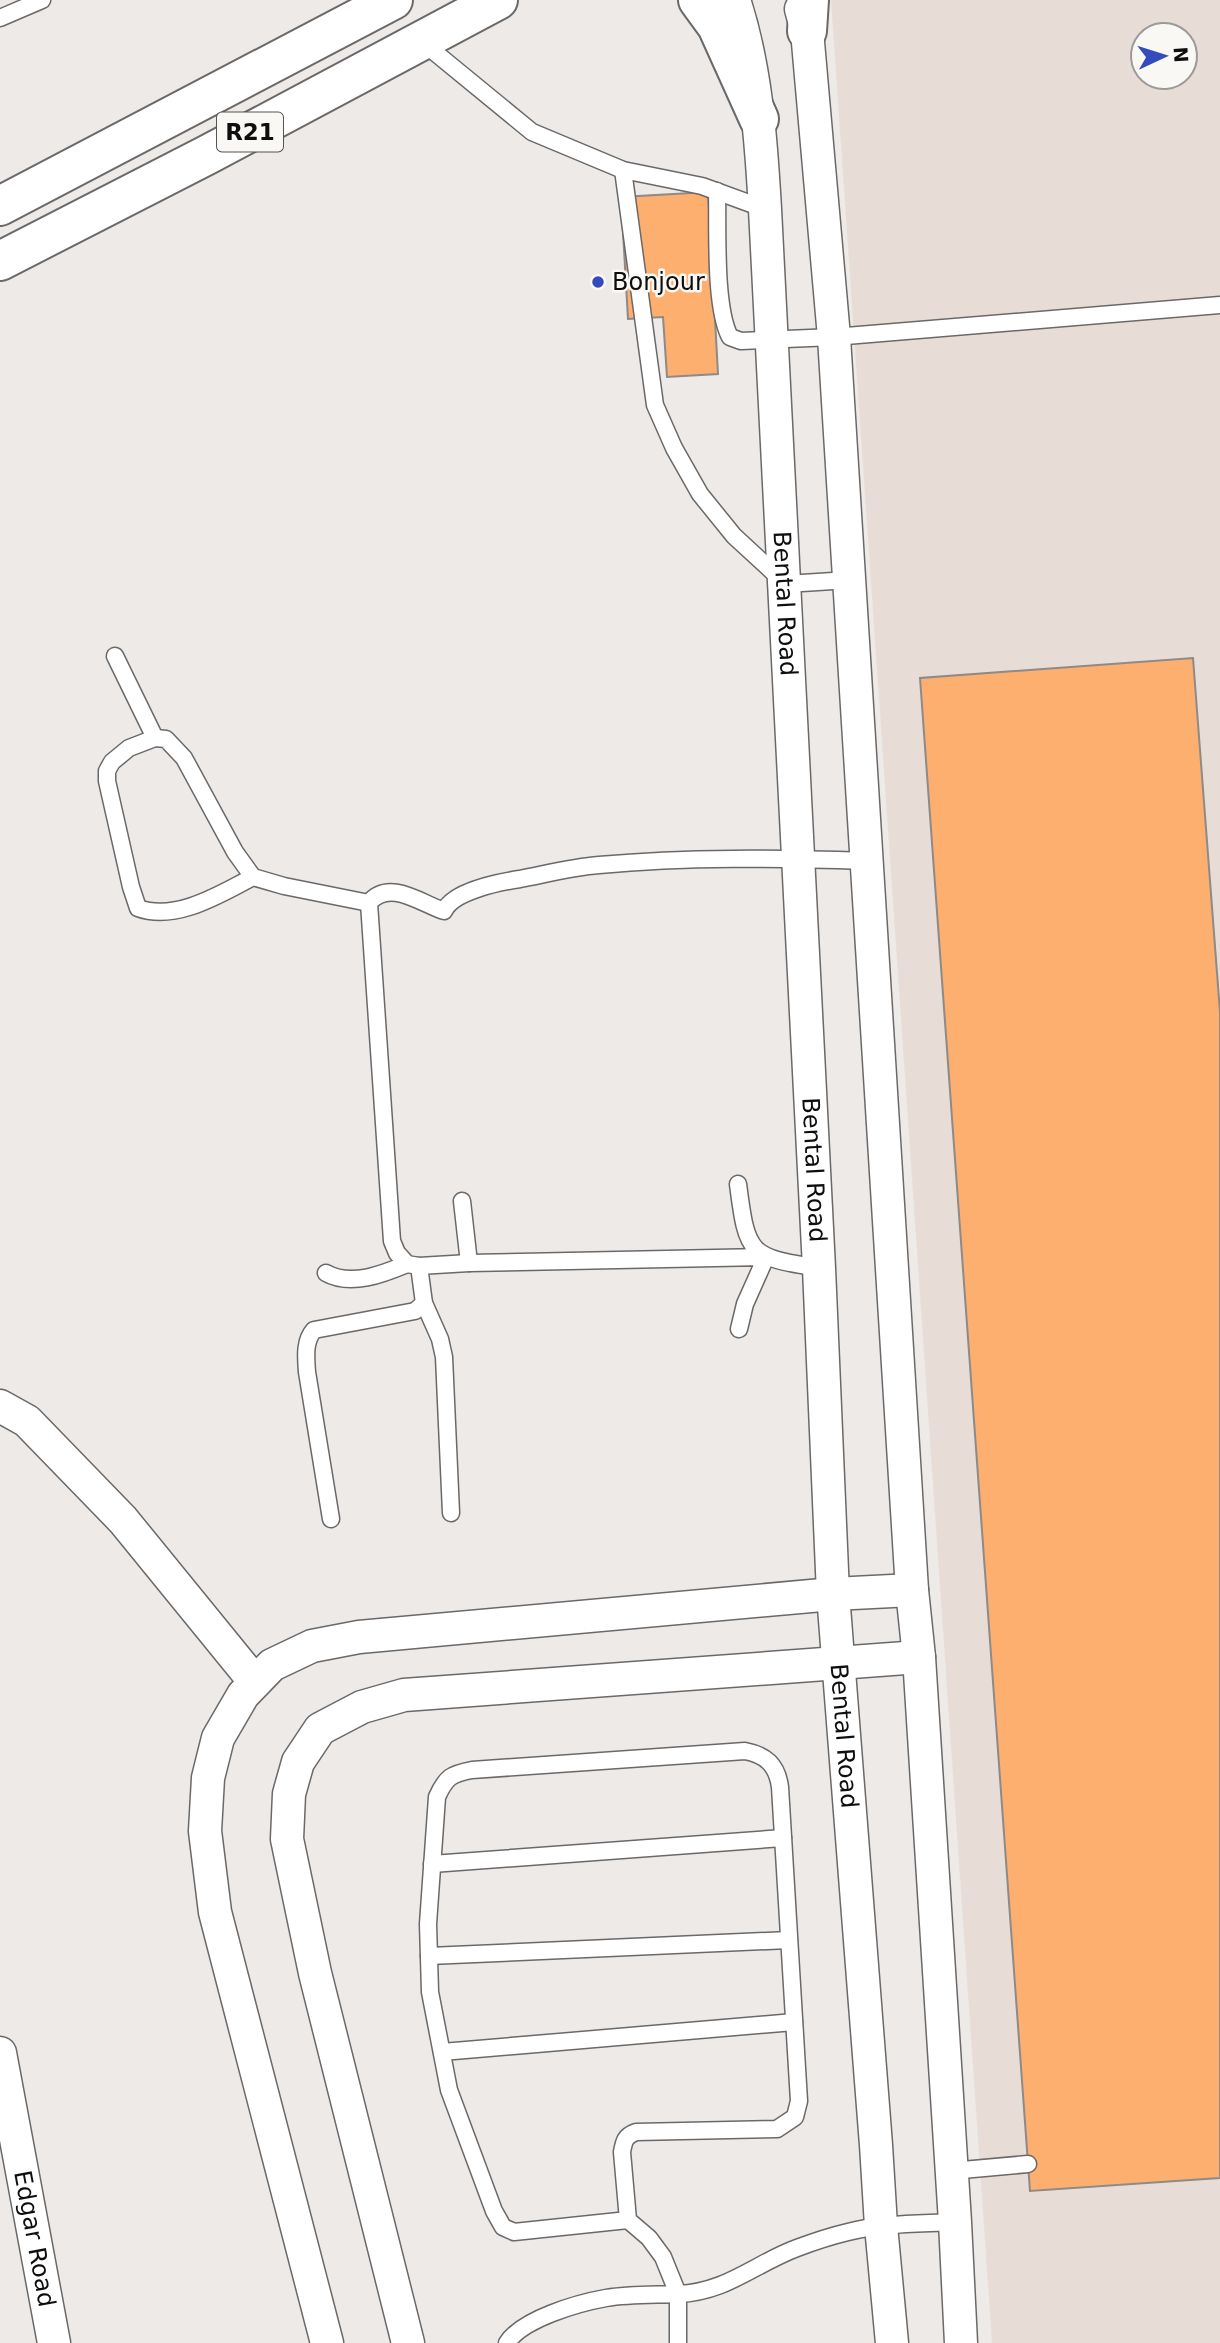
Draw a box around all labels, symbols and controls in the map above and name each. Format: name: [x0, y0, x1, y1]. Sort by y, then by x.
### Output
north arrow: [1129, 21, 1199, 91]
text: N: [1169, 46, 1192, 64]
road number: R21: [217, 113, 283, 152]
place label: Bonjour: [612, 268, 705, 296]
marker: Bonjour: [590, 274, 606, 290]
street label: Bental Road: [767, 530, 803, 677]
street label: Bental Road: [796, 1097, 832, 1243]
street label: Bental Road: [824, 1663, 864, 1809]
street label: Edgar Road: [8, 2168, 61, 2309]

